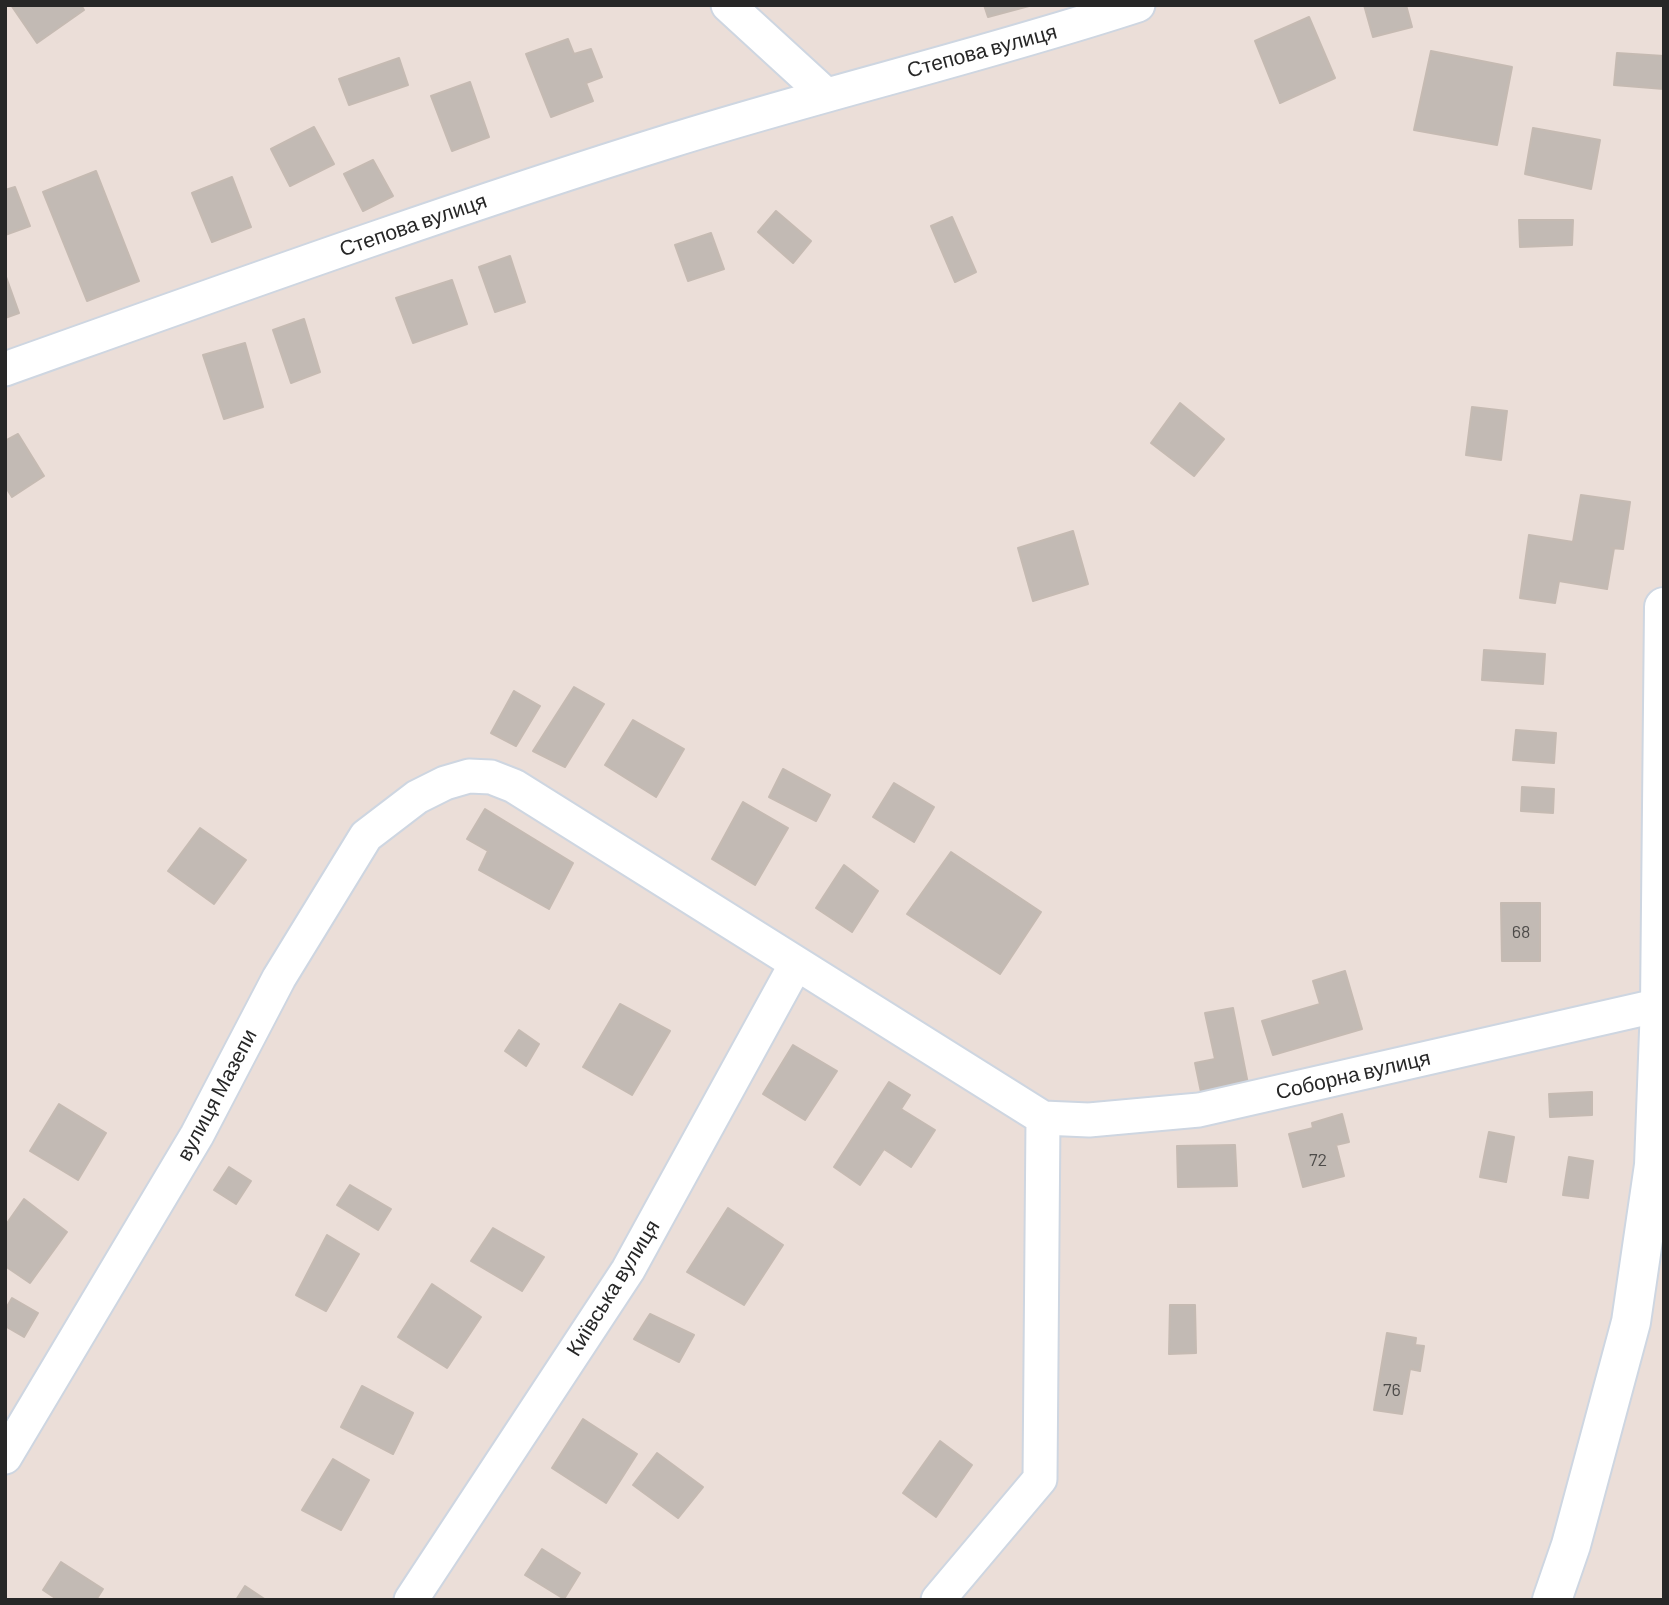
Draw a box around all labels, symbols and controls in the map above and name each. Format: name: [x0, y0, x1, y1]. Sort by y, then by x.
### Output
street label: Степова вулиця: [904, 19, 1060, 83]
street label: Степова вулиця: [336, 188, 490, 262]
house number: 68: [1512, 921, 1530, 943]
street label: вулиця Мазепи: [172, 1025, 262, 1165]
street label: Соборна вулиця: [1273, 1045, 1433, 1105]
house number: 72: [1309, 1149, 1327, 1171]
street label: Київська вулиця: [561, 1215, 665, 1361]
house number: 76: [1383, 1379, 1401, 1401]

